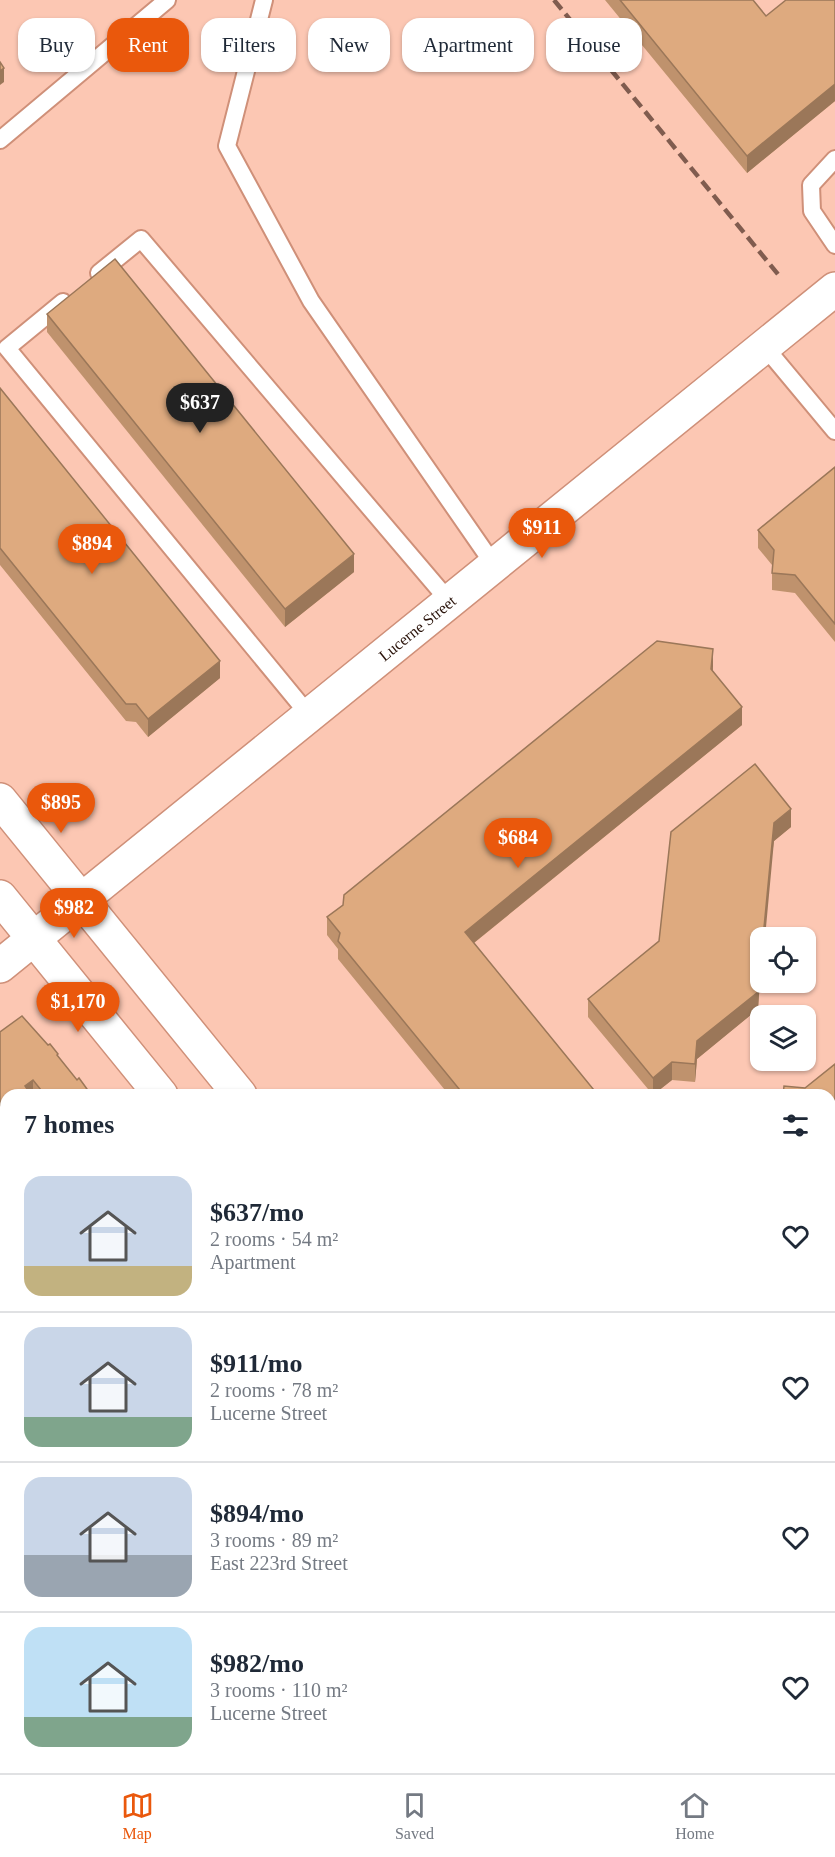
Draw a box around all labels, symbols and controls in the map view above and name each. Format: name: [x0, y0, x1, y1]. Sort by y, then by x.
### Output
chip: Buy: [18, 18, 95, 72]
chip: Rent: [107, 18, 189, 72]
chip: Filters: [201, 18, 296, 72]
chip: New: [308, 18, 390, 72]
chip: Apartment: [402, 18, 534, 72]
chip: House: [546, 18, 642, 72]
pin: $637: [164, 383, 236, 434]
text: $637: [180, 391, 220, 413]
pin: $911: [506, 508, 578, 559]
text: $911: [523, 516, 561, 538]
pin: $894: [56, 524, 128, 575]
text: $894: [72, 532, 112, 554]
street label: Lucerne Street: [376, 592, 460, 664]
pin: $895: [25, 783, 97, 834]
text: $895: [41, 791, 81, 813]
pin: $684: [482, 818, 554, 869]
text: $684: [498, 826, 538, 848]
pin: $982: [38, 888, 110, 939]
text: $982: [54, 896, 94, 918]
map controls: [750, 927, 816, 1071]
button: locate: [750, 927, 816, 993]
pin: $1,170: [29, 982, 127, 1033]
text: $1,170: [51, 990, 106, 1012]
button: layers: [750, 1005, 816, 1071]
icon: filters: [779, 1109, 812, 1142]
text: 7 homes: [24, 1110, 114, 1139]
text: $637/mo: [210, 1198, 304, 1227]
icon: home: [72, 1200, 144, 1272]
icon: heart: [779, 1220, 812, 1253]
text: 2 rooms · 54 m²: [210, 1228, 338, 1250]
text: Apartment: [210, 1251, 296, 1273]
text: $911/mo: [210, 1349, 302, 1378]
icon: home: [72, 1351, 144, 1423]
icon: heart: [779, 1371, 812, 1404]
text: 2 rooms · 78 m²: [210, 1379, 338, 1401]
text: Lucerne Street: [210, 1402, 327, 1424]
text: $894/mo: [210, 1499, 304, 1528]
icon: home: [72, 1501, 144, 1573]
icon: heart: [779, 1521, 812, 1554]
text: 3 rooms · 89 m²: [210, 1529, 338, 1551]
text: East 223rd Street: [210, 1552, 348, 1574]
text: $982/mo: [210, 1649, 304, 1678]
icon: home: [72, 1651, 144, 1723]
icon: heart: [779, 1671, 812, 1704]
text: 3 rooms · 110 m²: [210, 1679, 347, 1701]
text: Lucerne Street: [210, 1702, 327, 1724]
tab: Map: [121, 1789, 154, 1843]
tab: Saved: [395, 1789, 434, 1843]
tab: Home: [675, 1789, 714, 1843]

